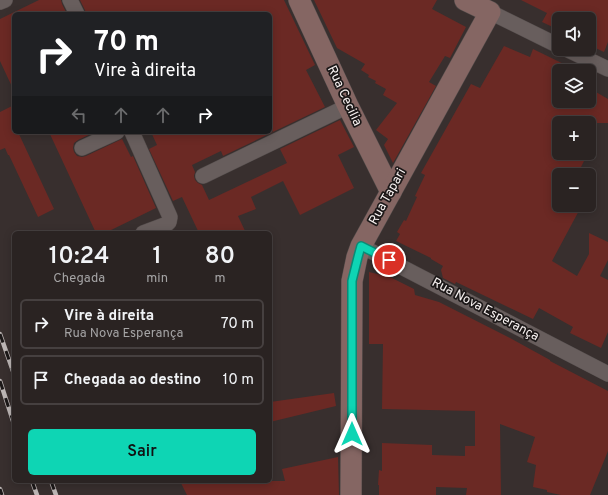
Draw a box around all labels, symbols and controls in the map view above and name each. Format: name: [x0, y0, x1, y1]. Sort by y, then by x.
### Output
map controls: [552, 12, 596, 212]
button: sound: [552, 12, 596, 56]
text: 70 m: [94, 25, 159, 61]
icon: right: [28, 28, 80, 80]
text: Vire à direita: [94, 60, 196, 83]
street label: Rua Cecilia: [323, 63, 365, 129]
button: layers: [552, 64, 596, 108]
icon: left: [68, 104, 90, 126]
icon: ahead: [110, 104, 132, 126]
icon: ahead: [152, 104, 174, 126]
icon: right: [194, 104, 216, 126]
button: +: [552, 116, 596, 160]
street label: Rua Tapari: [366, 166, 410, 228]
button: −: [552, 168, 596, 212]
text: 10:24: [49, 242, 109, 272]
text: 1: [152, 242, 162, 272]
text: 80: [205, 242, 235, 272]
pin: [372, 243, 406, 277]
icon: arrive: [378, 249, 400, 271]
text: Chegada: [53, 271, 105, 287]
text: min: [146, 271, 168, 287]
text: m: [214, 271, 225, 287]
street label: Rua Nova Esperança: [429, 275, 541, 345]
text: Vire à direita: [64, 307, 154, 326]
icon: right: [30, 313, 52, 335]
text: 70 m: [221, 315, 254, 334]
text: Rua Nova Esperança: [64, 326, 183, 342]
icon: arrive: [30, 369, 52, 391]
text: Chegada ao destino: [64, 371, 201, 390]
text: 10 m: [223, 371, 254, 390]
position arrow: [331, 413, 373, 455]
button: Sair: [28, 429, 256, 475]

